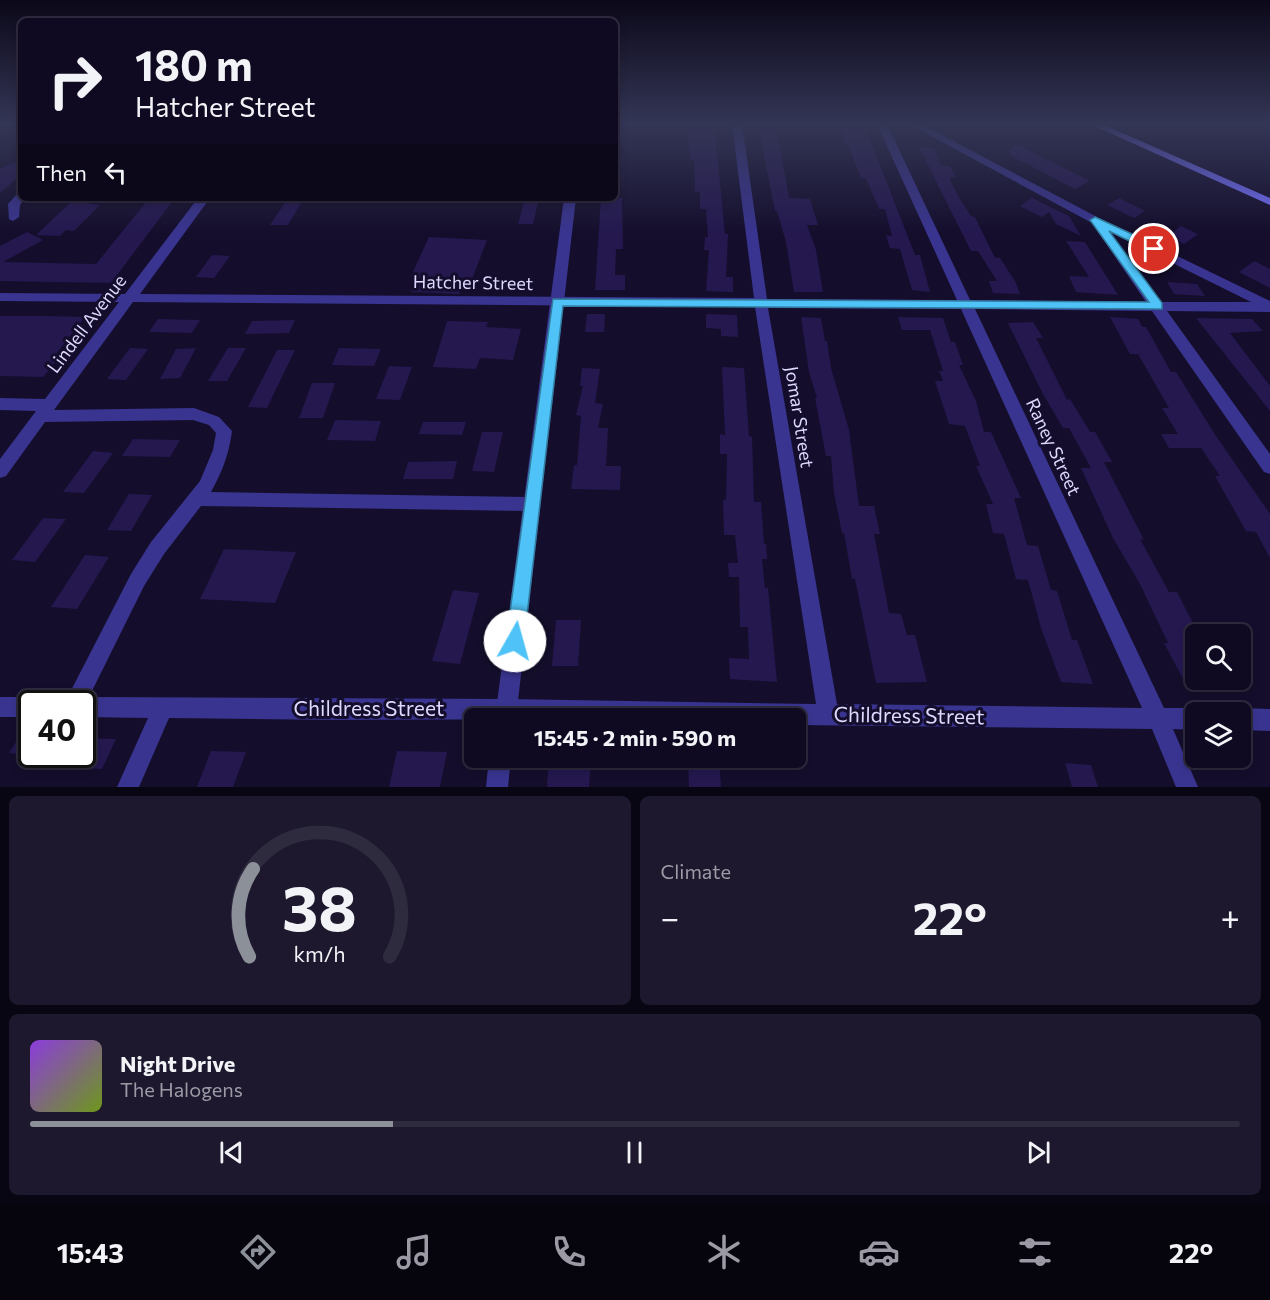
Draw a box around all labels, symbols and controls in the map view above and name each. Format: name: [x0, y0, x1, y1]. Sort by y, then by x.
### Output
text: 180 m: [135, 38, 253, 90]
icon: right: [36, 42, 114, 120]
text: Hatcher Street: [135, 90, 316, 123]
icon: left: [99, 156, 132, 189]
text: Then: [36, 159, 87, 186]
pin: [1128, 223, 1179, 274]
icon: arrive: [1137, 232, 1170, 265]
street label: Lindell Avenue: [42, 270, 130, 377]
street label: Hatcher Street: [413, 270, 533, 294]
street label: Jomar Street: [781, 364, 819, 469]
street label: Raney Street: [1022, 395, 1086, 499]
position arrow: [483, 609, 547, 673]
map controls: [1185, 624, 1251, 768]
button: search: [1185, 624, 1251, 690]
speed limit sign: 40: [18, 690, 96, 768]
street label: Childress Street: [294, 695, 444, 720]
street label: Childress Street: [833, 701, 985, 728]
button: layers: [1185, 702, 1251, 768]
text: 15:45 · 2 min · 590 m: [534, 724, 736, 751]
text: Climate: [661, 859, 731, 883]
text: 38: [282, 868, 357, 944]
text: 22°: [913, 889, 987, 944]
text: −: [661, 896, 679, 937]
text: +: [1221, 896, 1240, 937]
text: km/h: [294, 941, 346, 967]
text: Night Drive: [120, 1050, 235, 1077]
text: The Halogens: [120, 1077, 243, 1101]
icon: previous: [215, 1136, 248, 1169]
icon: pause: [618, 1136, 651, 1169]
icon: next: [1022, 1136, 1055, 1169]
icon: directions: [237, 1231, 279, 1273]
icon: music: [393, 1231, 435, 1273]
icon: phone: [548, 1231, 590, 1273]
icon: climate: [703, 1231, 745, 1273]
icon: car: [858, 1231, 900, 1273]
icon: filters: [1014, 1231, 1056, 1273]
text: 15:43: [57, 1236, 124, 1269]
text: 22°: [1169, 1236, 1213, 1269]

